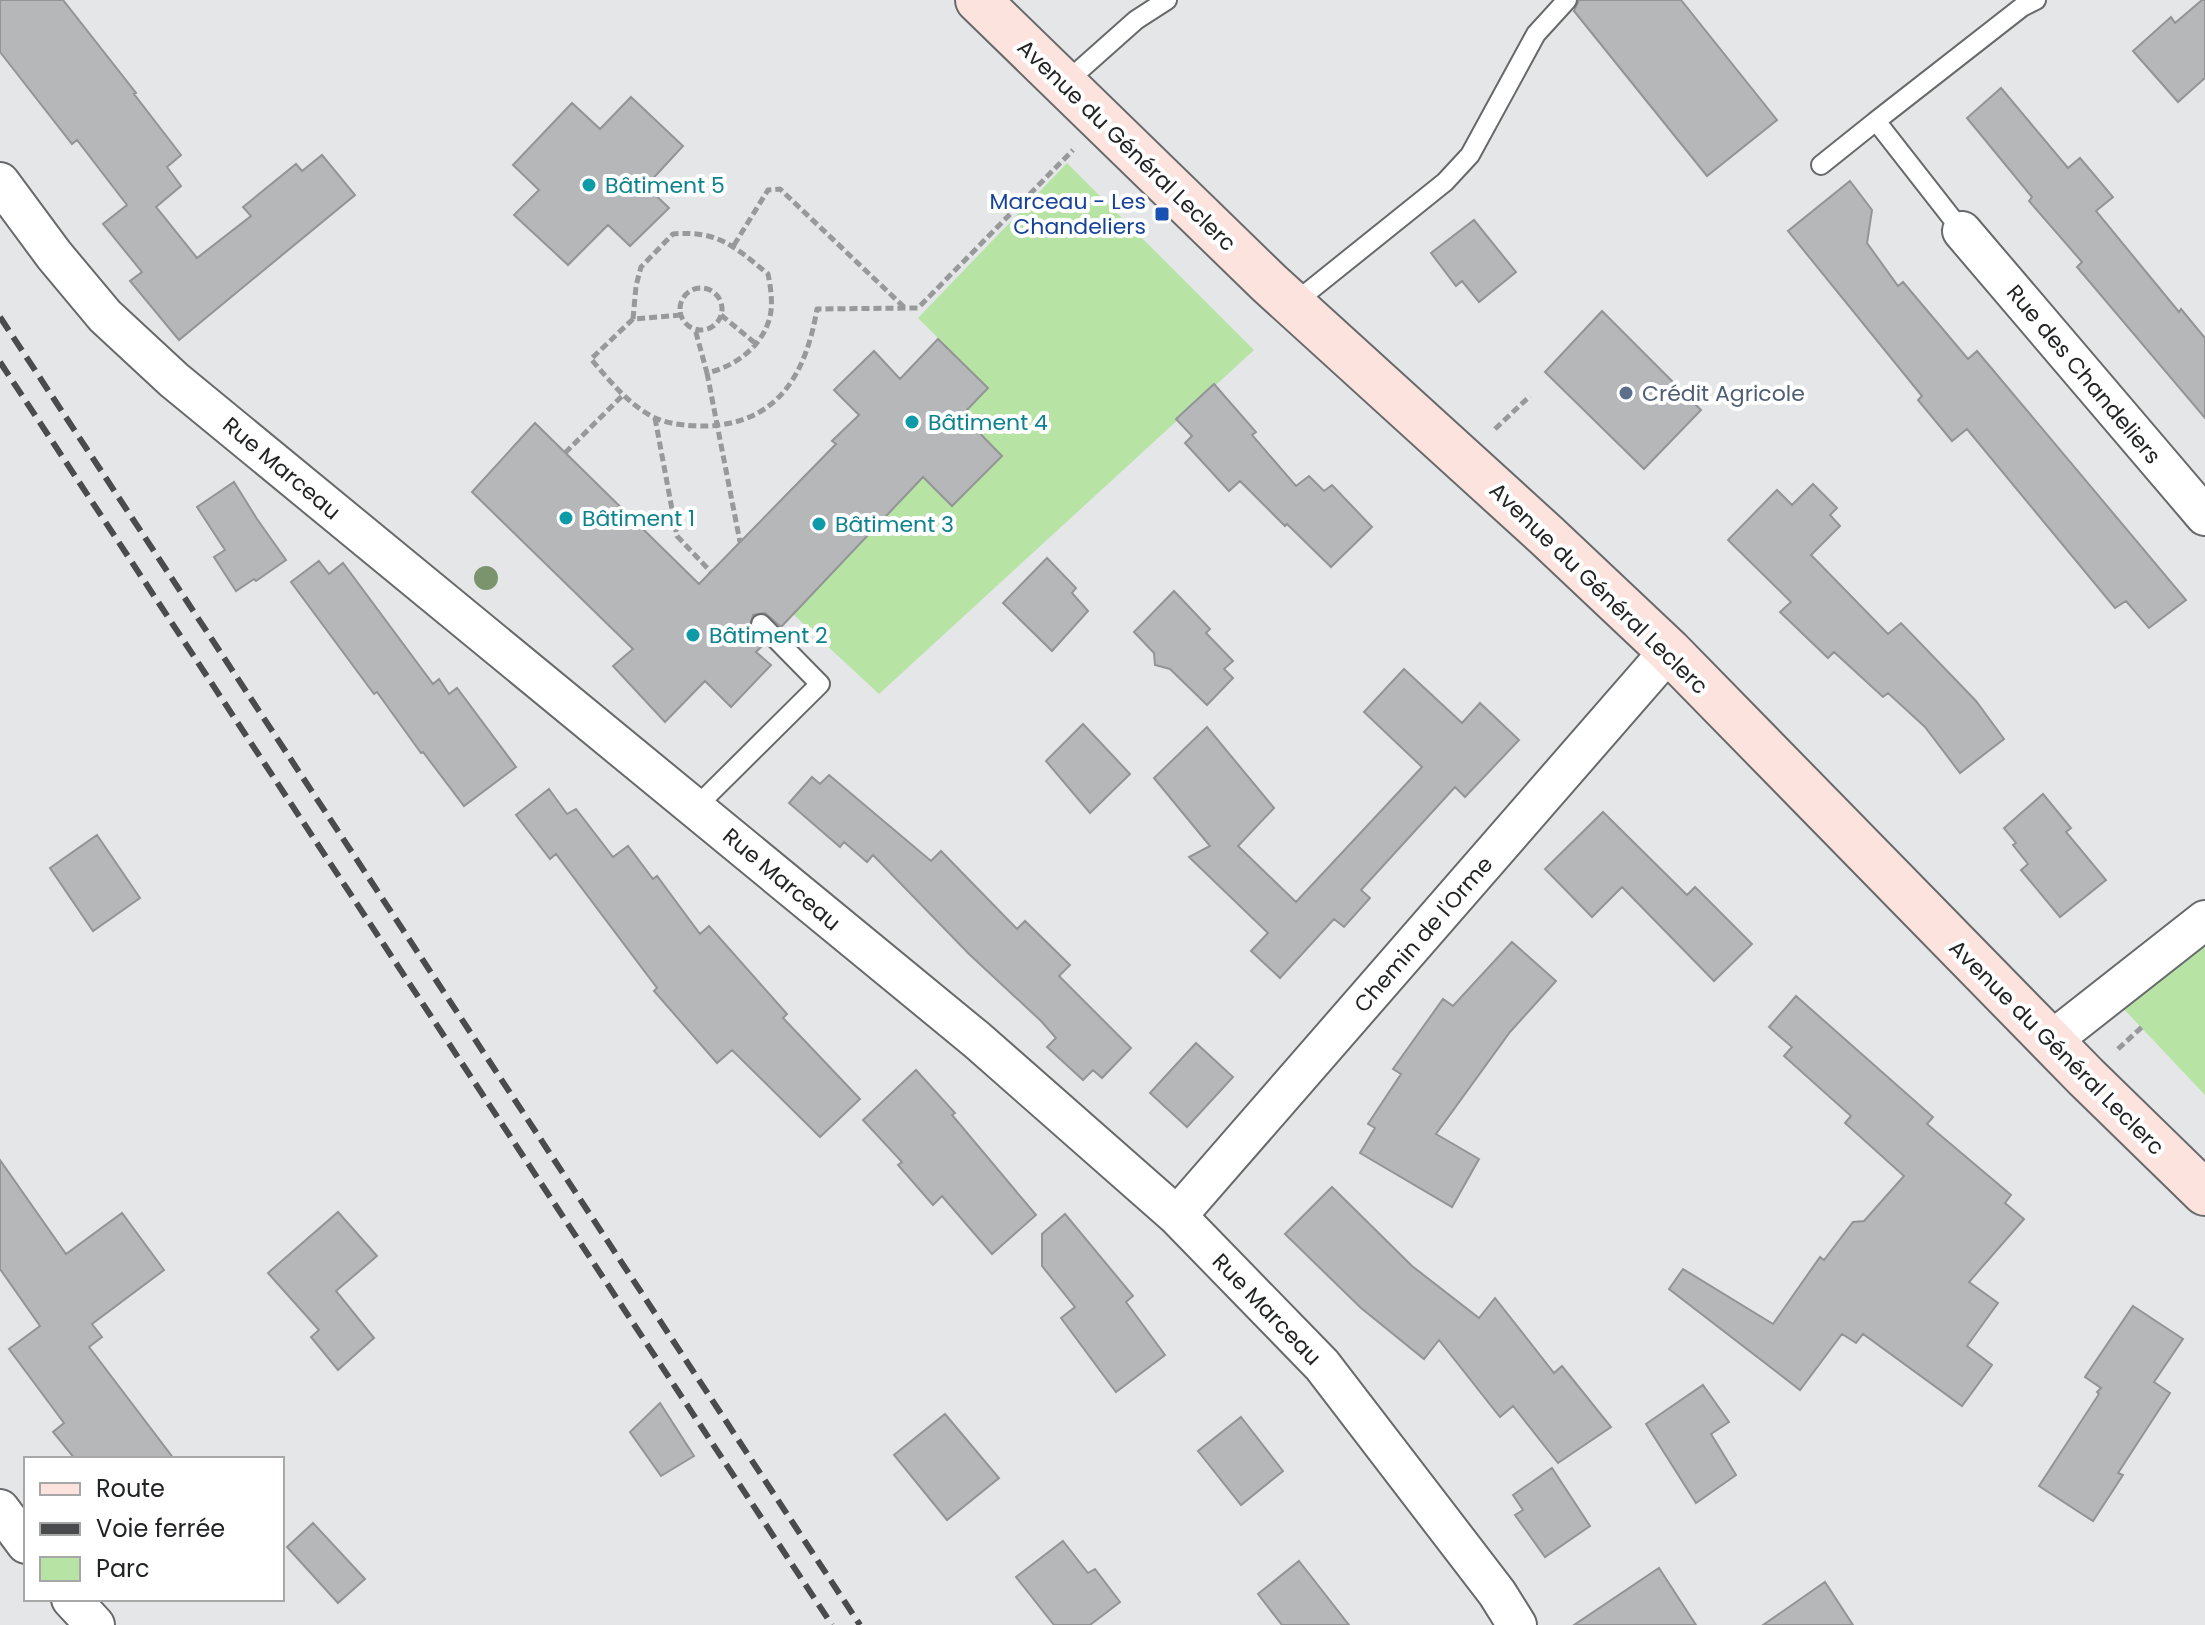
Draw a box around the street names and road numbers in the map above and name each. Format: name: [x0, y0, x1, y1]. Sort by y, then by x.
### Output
street label: Avenue du Général Leclerc: [1010, 32, 1243, 258]
street label: Rue des Chandeliers: [1999, 278, 2168, 471]
street label: Rue Marceau: [216, 410, 347, 527]
street label: Avenue du Général Leclerc: [1482, 475, 1715, 701]
street label: Rue Marceau: [716, 821, 847, 938]
street label: Chemin de l'Orme: [1347, 850, 1500, 1019]
street label: Avenue du Général Leclerc: [1942, 933, 2171, 1162]
street label: Rue Marceau: [1205, 1246, 1328, 1372]

